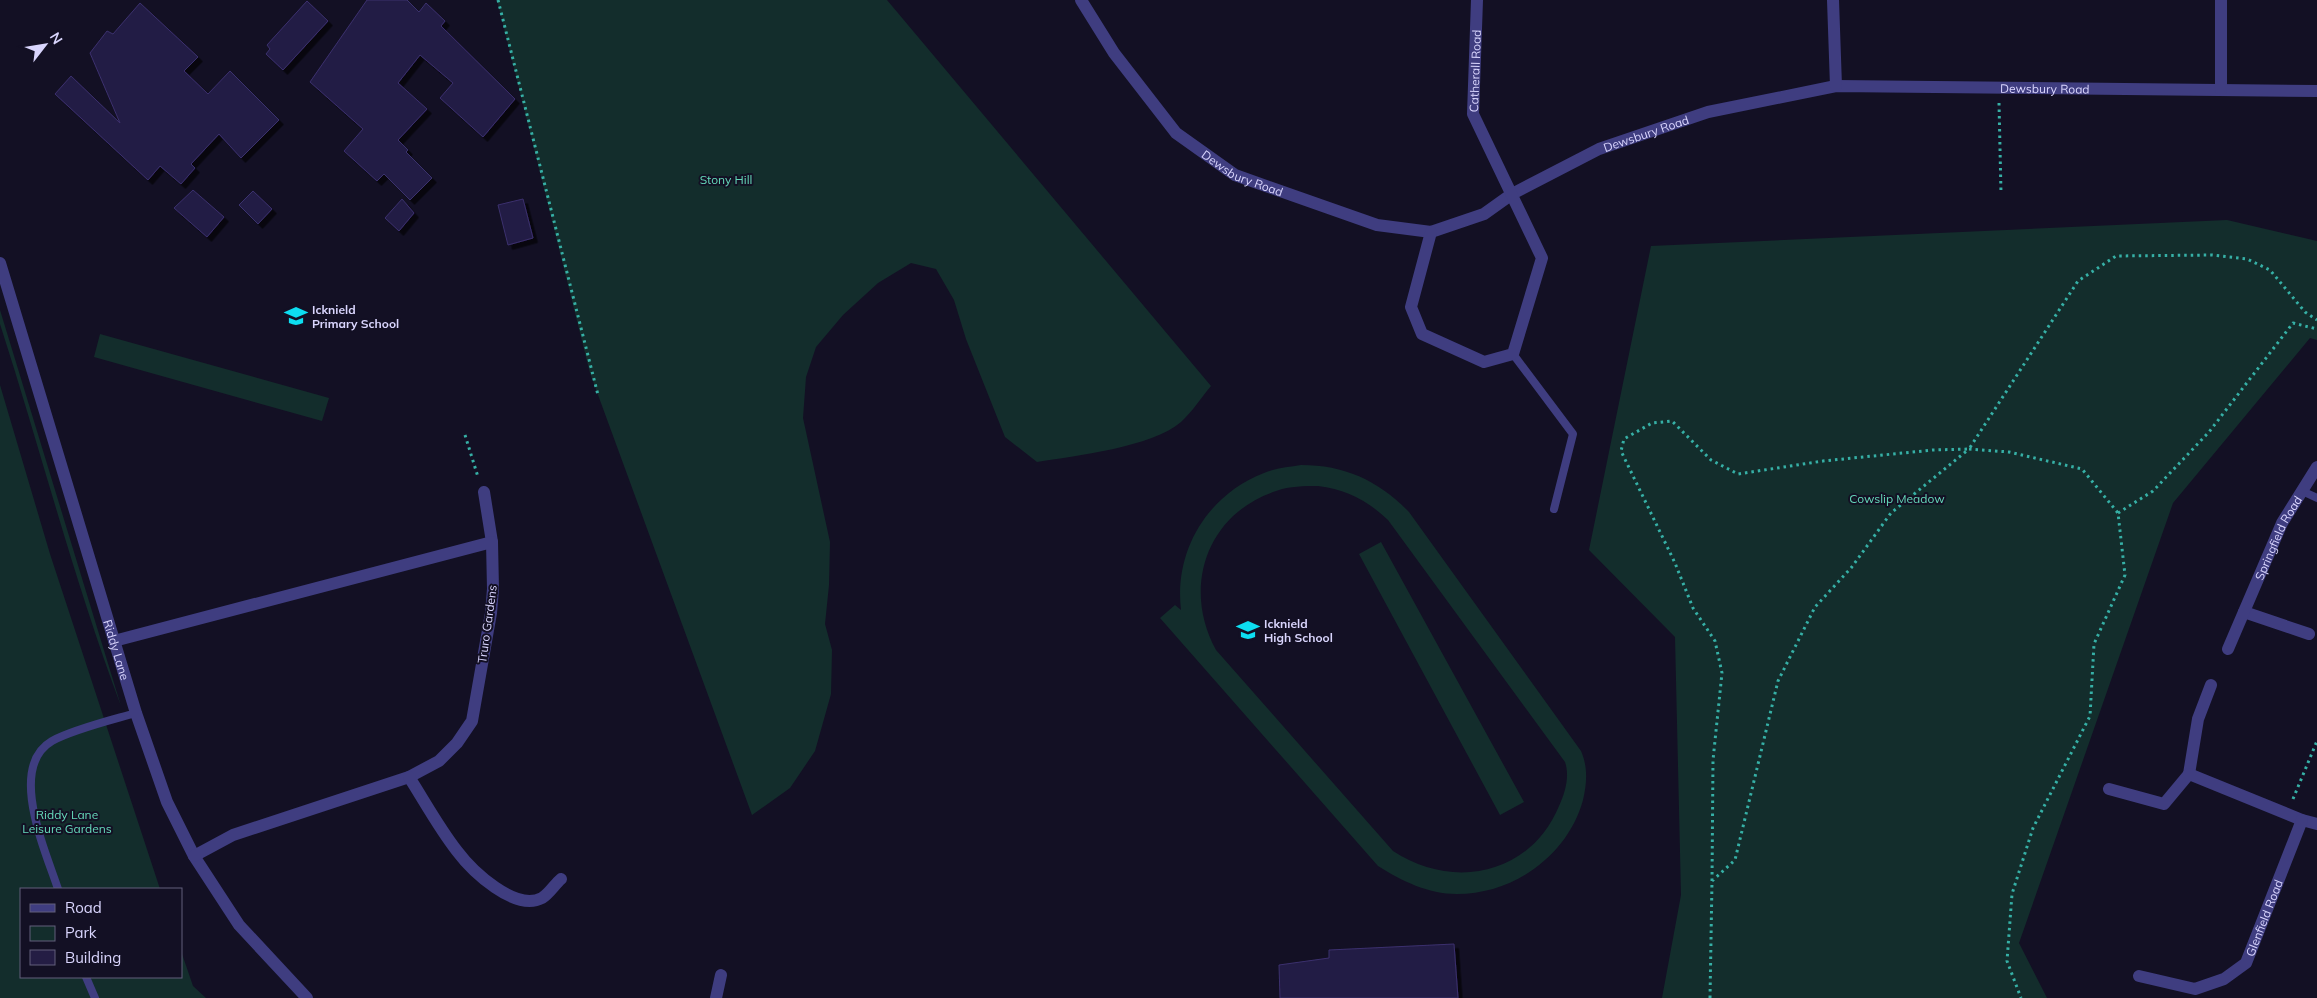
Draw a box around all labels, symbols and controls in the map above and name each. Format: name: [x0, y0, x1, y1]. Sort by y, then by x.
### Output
north arrow: [20, 20, 70, 70]
text: N: [46, 29, 67, 47]
street label: Catherall Road: [1466, 29, 1483, 113]
street label: Dewsbury Road: [2000, 80, 2090, 96]
street label: Dewsbury Road: [1601, 112, 1691, 155]
street label: Dewsbury Road: [1199, 146, 1285, 199]
park label: Stony Hill: [700, 172, 752, 187]
place label: Icknield Primary School: [312, 302, 399, 331]
school or university icon: Icknield Primary School: [283, 303, 309, 329]
park label: Cowslip Meadow: [1849, 491, 1945, 506]
street label: Springfield Road: [2251, 493, 2305, 582]
street label: Truro Gardens: [474, 584, 500, 664]
place label: Icknield High School: [1264, 616, 1333, 645]
school or university icon: Icknield High School: [1235, 617, 1261, 643]
street label: Riddy Lane: [101, 618, 133, 682]
park label: Riddy Lane Leisure Gardens: [22, 807, 112, 836]
street label: Glenfield Road: [2242, 877, 2286, 958]
legend: [20, 888, 182, 978]
text: Road: [65, 898, 102, 917]
text: Park: [65, 923, 97, 942]
text: Building: [65, 948, 121, 967]

